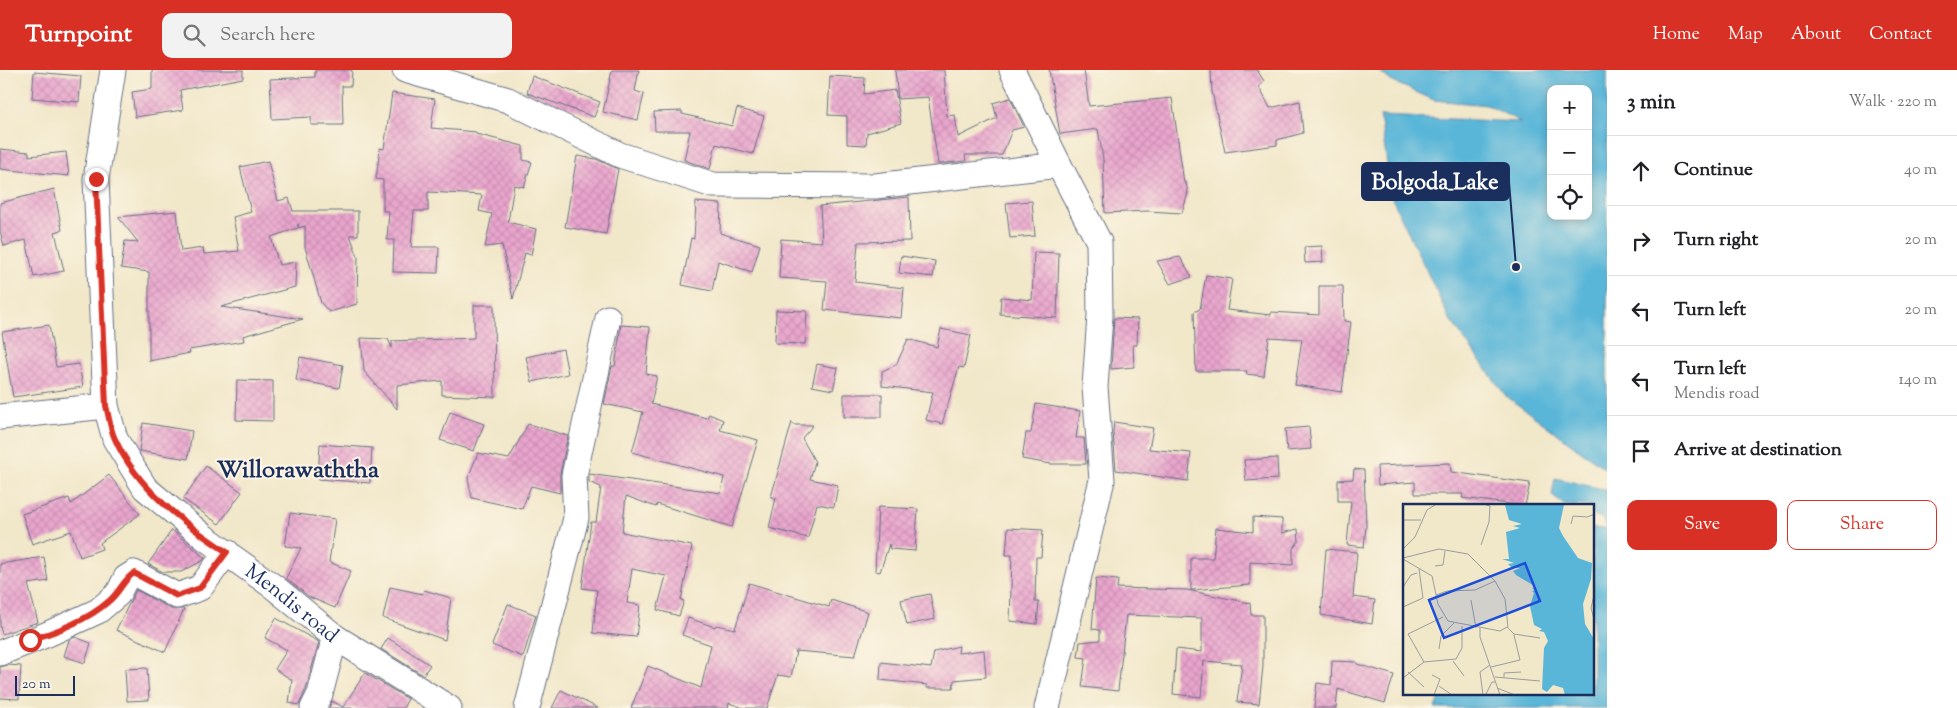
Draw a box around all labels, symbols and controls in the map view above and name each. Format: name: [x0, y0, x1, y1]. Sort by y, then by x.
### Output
search box: [162, 13, 512, 58]
text: Turnpoint: [25, 18, 132, 52]
icon: search: [180, 21, 208, 49]
text: Search here: [220, 22, 315, 49]
text: Home: [1653, 22, 1700, 48]
text: Map: [1728, 22, 1763, 48]
text: About: [1791, 22, 1841, 48]
text: Contact: [1869, 22, 1932, 48]
map controls: [1547, 85, 1592, 220]
button: +: [1547, 85, 1592, 130]
text: 3 min: [1627, 88, 1676, 118]
text: Walk · 220 m: [1849, 91, 1937, 114]
button: −: [1547, 130, 1592, 175]
icon: ahead: [1627, 157, 1655, 185]
text: Continue: [1674, 157, 1753, 184]
text: 40 m: [1904, 159, 1937, 182]
callout: Bolgoda_Lake: [1362, 163, 1509, 200]
route end: [85, 168, 108, 191]
text: Bolgoda_Lake: [1372, 168, 1498, 200]
button: locate: [1547, 175, 1592, 220]
icon: right: [1627, 227, 1655, 255]
text: Turn right: [1674, 227, 1758, 254]
text: 20 m: [1904, 229, 1937, 252]
icon: left: [1627, 297, 1655, 325]
text: Turn left: [1674, 297, 1746, 324]
text: 20 m: [1904, 299, 1937, 322]
text: Turn left: [1674, 356, 1746, 383]
icon: left: [1627, 367, 1655, 395]
text: 140 m: [1899, 369, 1937, 392]
text: Mendis road: [1674, 383, 1759, 406]
icon: arrive: [1627, 437, 1655, 465]
text: Arrive at destination: [1674, 437, 1842, 464]
district label: Willorawaththa: [217, 454, 380, 488]
button: Save: [1627, 500, 1777, 550]
button: Share: [1787, 500, 1937, 550]
inset map: [1403, 504, 1594, 696]
street label: Mendis road: [238, 558, 344, 651]
route start: [19, 629, 42, 652]
scale bar: [15, 673, 75, 696]
text: 20 m: [22, 675, 51, 695]

